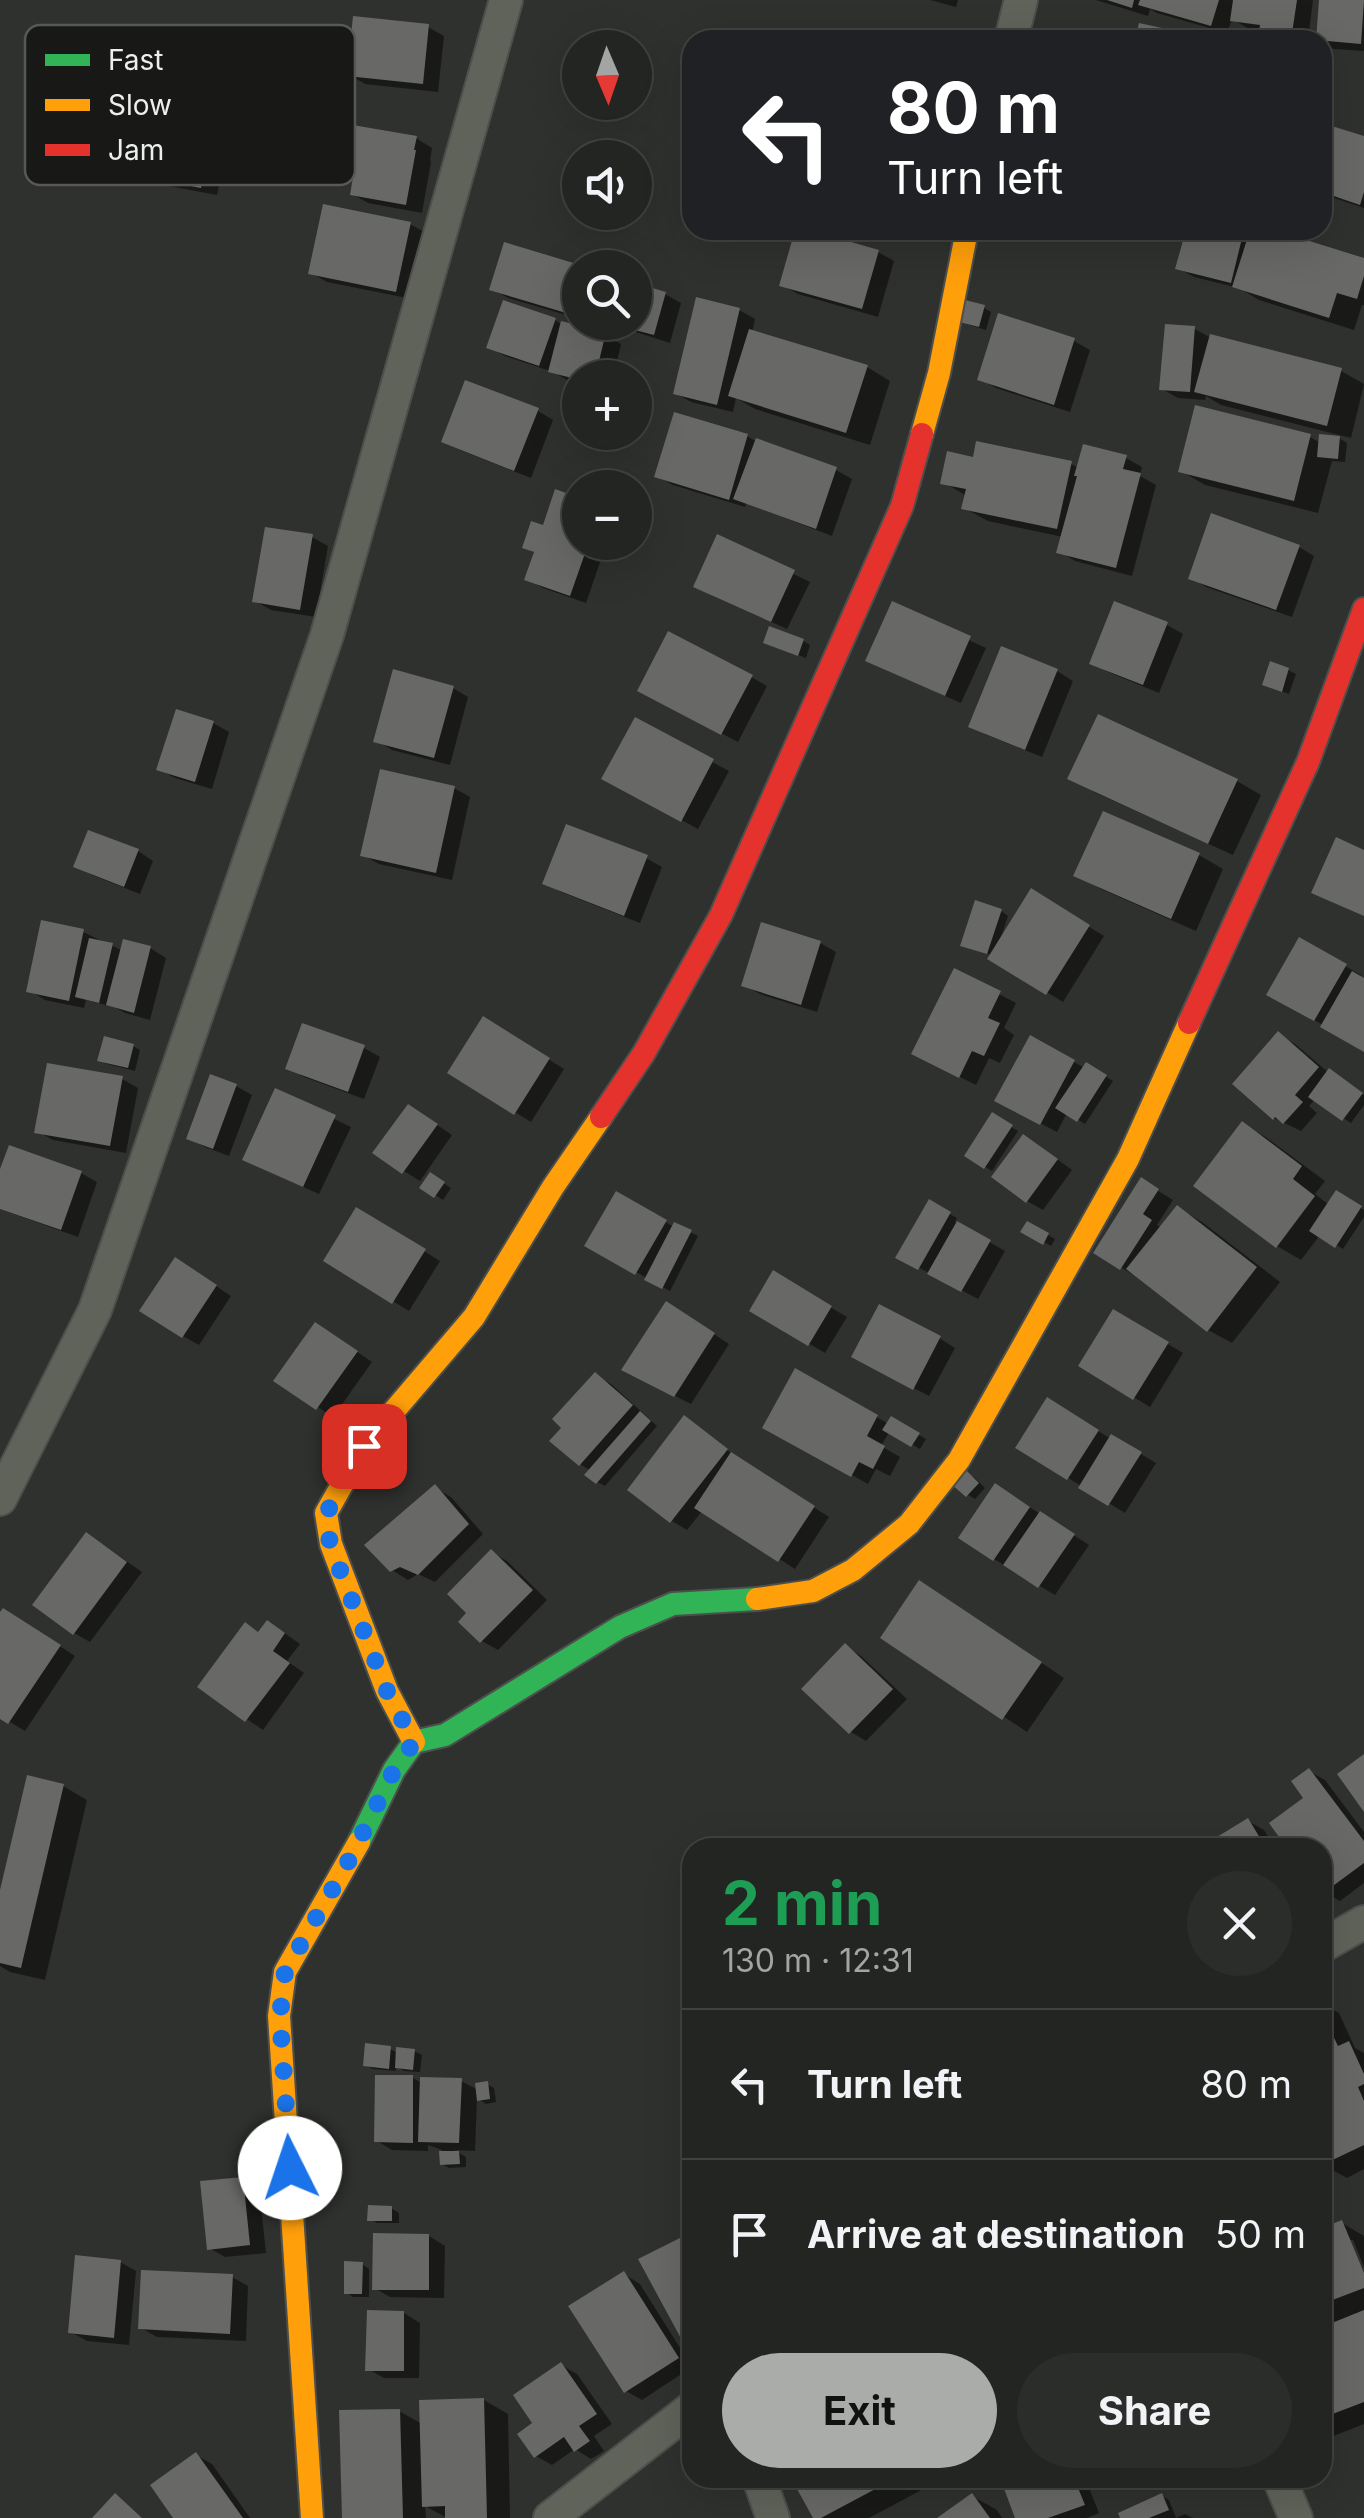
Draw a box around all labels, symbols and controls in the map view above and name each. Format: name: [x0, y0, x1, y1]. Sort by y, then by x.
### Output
legend: [25, 25, 355, 185]
north arrow: [562, 30, 652, 120]
map controls: [562, 30, 652, 560]
text: Fast: [108, 43, 164, 77]
text: 80 m: [887, 65, 1060, 150]
icon: left: [722, 70, 852, 200]
text: Slow: [108, 88, 172, 122]
text: Jam: [108, 133, 164, 167]
button: sound: [562, 140, 652, 230]
text: Turn left: [887, 150, 1063, 205]
button: search: [562, 250, 652, 340]
button: +: [562, 360, 652, 450]
button: −: [562, 470, 652, 560]
pin: [322, 1404, 407, 1489]
icon: arrive: [337, 1419, 392, 1474]
text: 2 min: [722, 1867, 882, 1939]
button: close: [1187, 1871, 1292, 1976]
text: 130 m · 12:31: [722, 1941, 914, 1980]
icon: left: [722, 2057, 777, 2112]
text: Turn left: [807, 2061, 962, 2107]
text: 80 m: [1201, 2061, 1292, 2107]
position arrow: [238, 2116, 342, 2220]
icon: arrive: [722, 2207, 777, 2262]
text: Arrive at destination: [807, 2211, 1185, 2257]
text: 50 m: [1215, 2211, 1306, 2257]
button: Exit: [722, 2353, 997, 2468]
button: Share: [1017, 2353, 1292, 2468]

